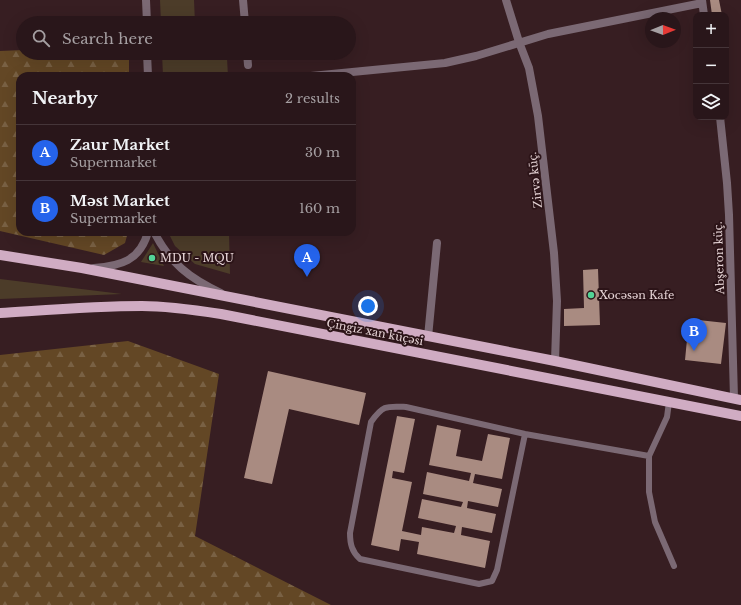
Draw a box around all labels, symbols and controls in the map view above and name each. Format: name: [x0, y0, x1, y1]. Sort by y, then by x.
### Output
north arrow: [645, 12, 681, 48]
map controls: [693, 12, 729, 120]
button: +: [693, 12, 729, 48]
search box: [16, 16, 356, 60]
icon: search: [30, 27, 52, 49]
text: Search here: [62, 29, 153, 48]
button: −: [693, 48, 729, 84]
button: layers: [693, 84, 729, 120]
text: Nearby: [32, 88, 98, 109]
text: 2 results: [285, 90, 340, 107]
text: Zaur Market: [70, 135, 170, 154]
text: A: [40, 144, 50, 161]
text: 30 m: [305, 144, 340, 161]
street label: Zirvə küç.: [525, 151, 545, 209]
text: Supermarket: [70, 154, 157, 171]
text: Məst Market: [70, 191, 170, 210]
text: B: [40, 200, 50, 217]
text: 160 m: [299, 200, 340, 217]
text: Supermarket: [70, 210, 157, 227]
street label: Abşeron küç.: [711, 221, 727, 296]
pin: A: [294, 244, 320, 277]
place label: MDU - MQU: [160, 251, 235, 265]
marker: MDU - MQU: [147, 253, 157, 263]
place label: Xocəsən Kafe: [599, 288, 674, 302]
marker: Xocəsən Kafe: [586, 290, 596, 300]
your location: [358, 296, 378, 316]
street label: Çingiz xan küçəsi: [325, 316, 425, 348]
pin: B: [681, 318, 707, 351]

